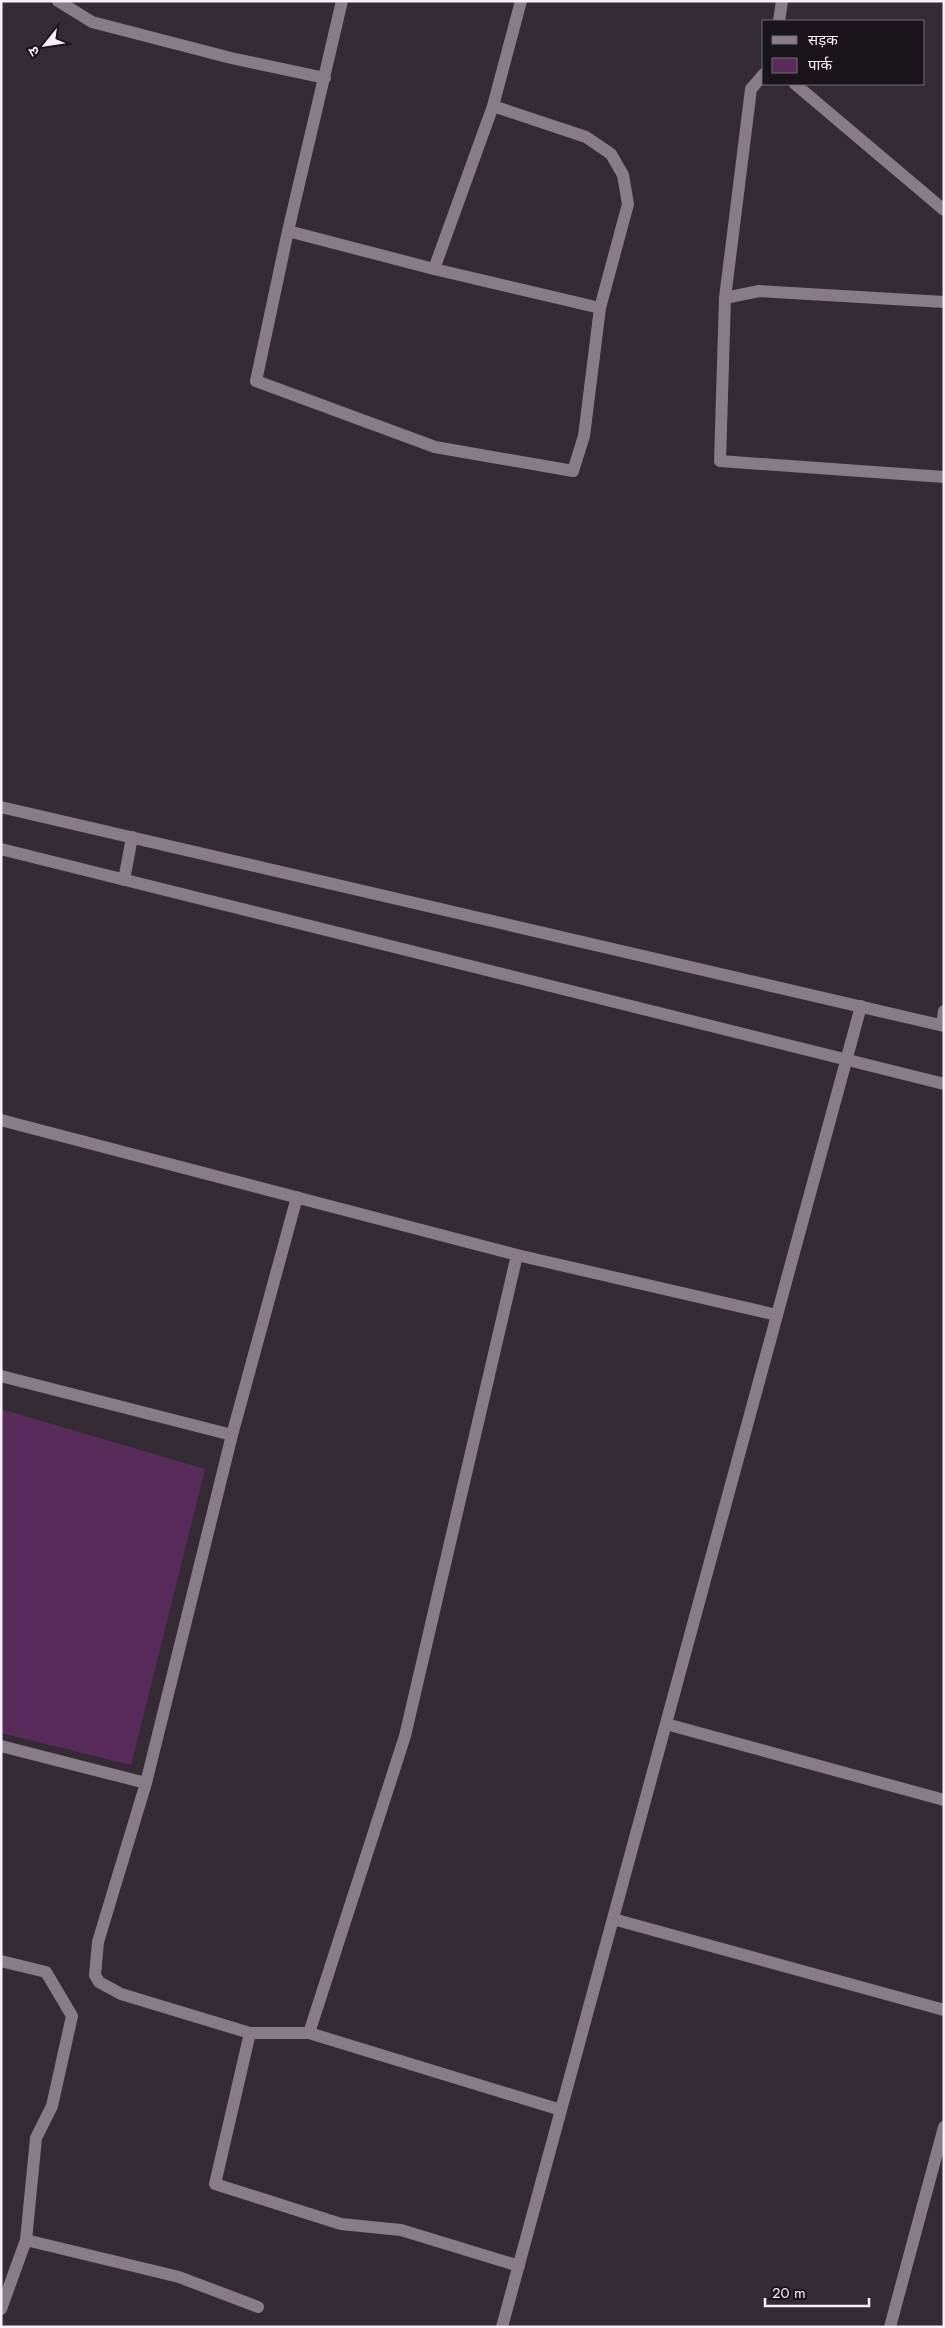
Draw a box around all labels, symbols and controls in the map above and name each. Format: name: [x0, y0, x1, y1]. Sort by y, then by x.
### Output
north arrow: [20, 20, 70, 70]
legend: [762, 20, 925, 85]
text: सड़क: [808, 29, 838, 51]
text: उ: [23, 42, 44, 60]
text: पार्क: [808, 54, 832, 76]
scale bar: [765, 2276, 869, 2308]
text: 20 m: [772, 2282, 806, 2304]

